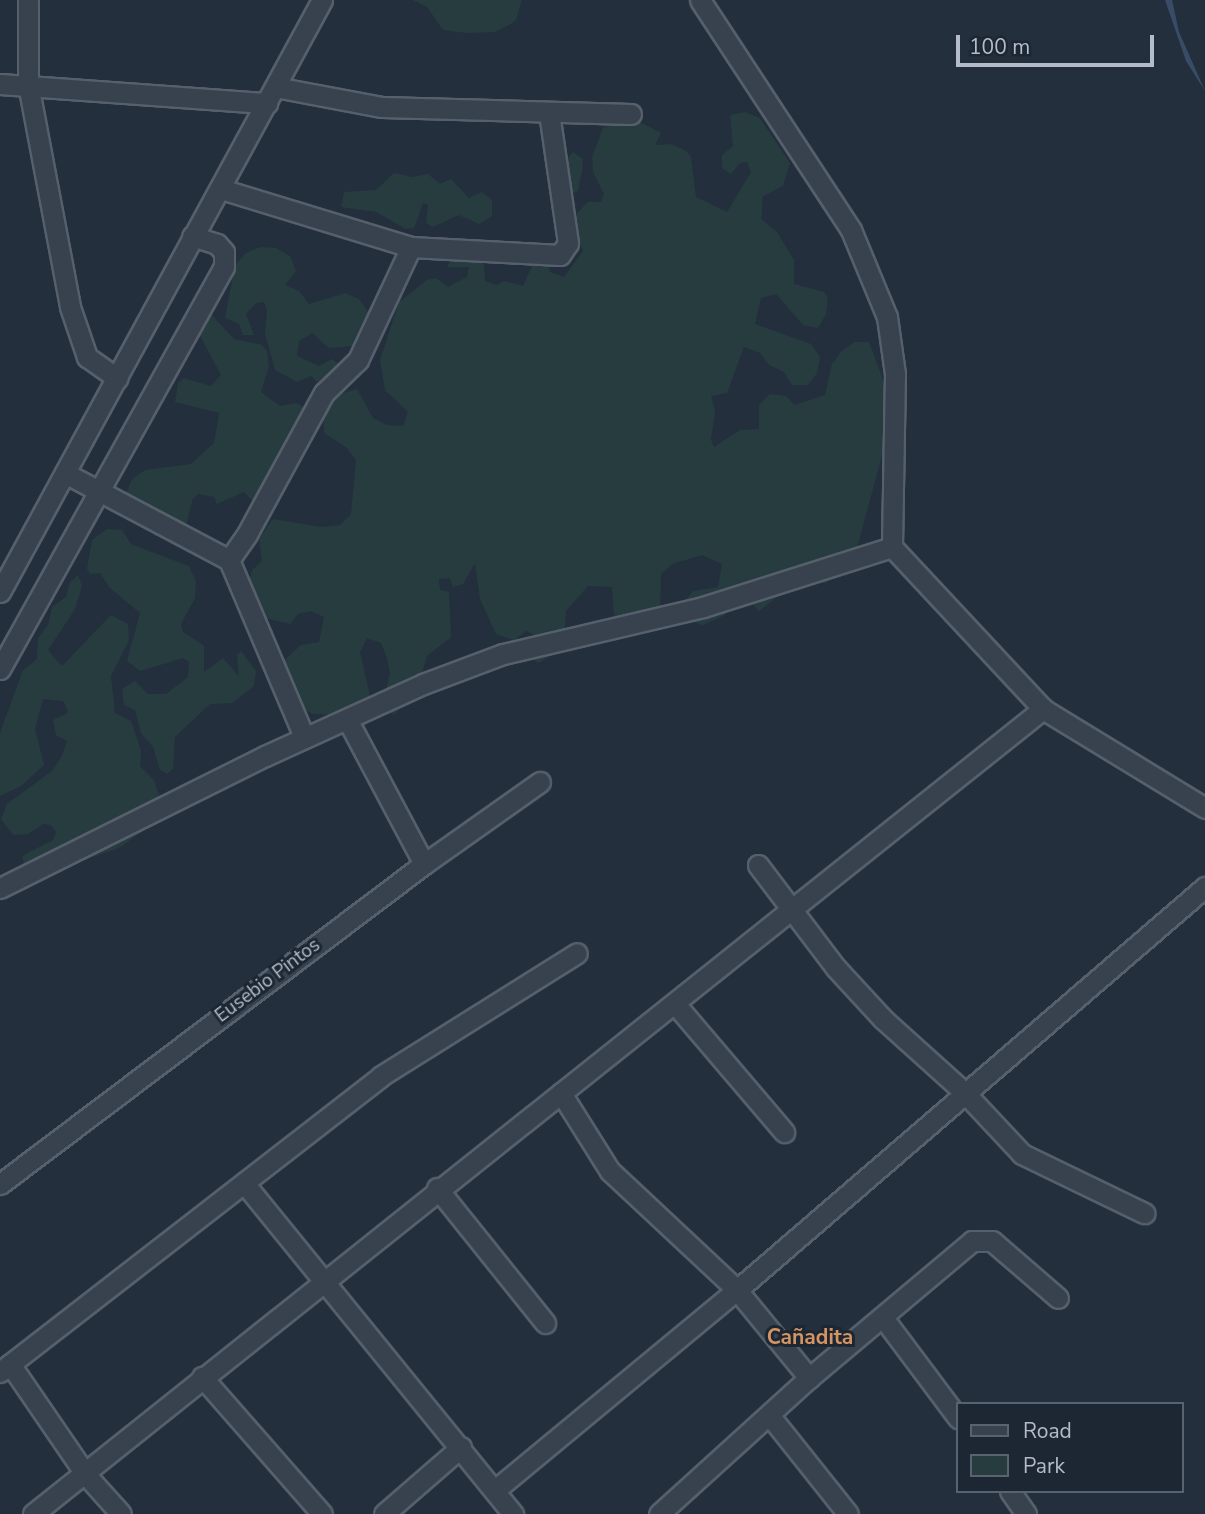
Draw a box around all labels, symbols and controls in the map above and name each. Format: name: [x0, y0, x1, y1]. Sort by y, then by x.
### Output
scale bar: [960, 21, 1158, 65]
text: 100 m: [969, 33, 1030, 61]
street label: Eusebio Pintos: [211, 934, 325, 1028]
district label: Cañadita: [767, 1324, 853, 1350]
legend: [956, 1402, 1184, 1493]
text: Road: [1023, 1417, 1072, 1445]
text: Park: [1023, 1452, 1065, 1480]

